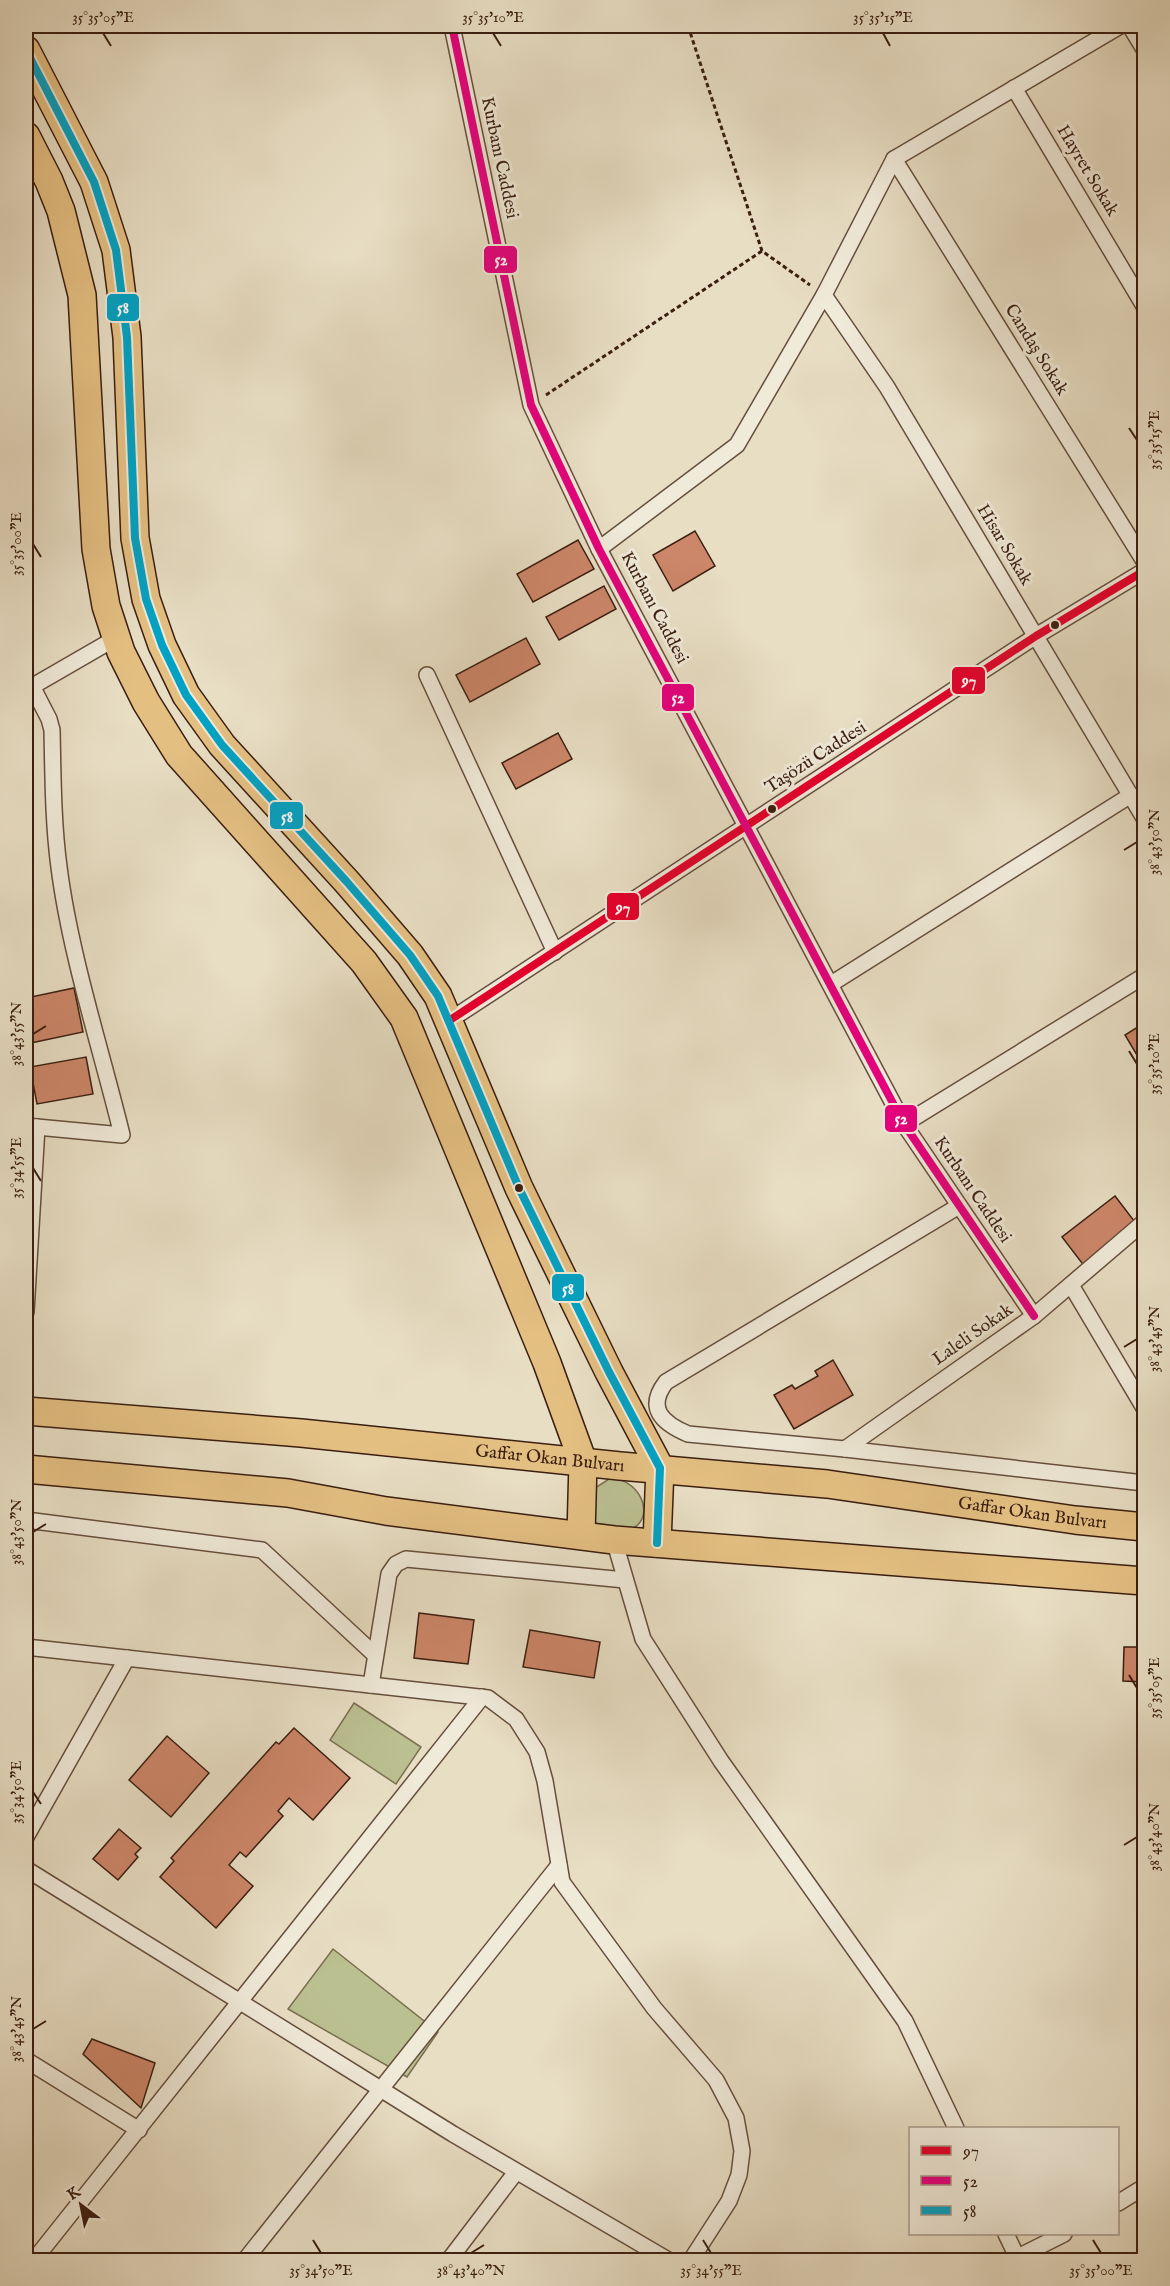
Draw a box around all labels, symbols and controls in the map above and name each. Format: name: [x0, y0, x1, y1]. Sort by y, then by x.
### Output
text: 35°35'05"E: [72, 8, 134, 27]
text: 35°35'10"E: [462, 8, 524, 27]
text: 35°35'15"E: [853, 8, 913, 27]
street label: Kurbanı Caddesi: [475, 95, 523, 221]
street label: Hayret Sokak: [1051, 121, 1124, 221]
line badge: 52: [483, 245, 518, 274]
text: 52: [494, 251, 508, 271]
line badge: 58: [106, 293, 140, 322]
text: 58: [117, 299, 129, 319]
street label: Candaş Sokak: [999, 300, 1073, 400]
text: 35°35'15"E: [1145, 410, 1164, 470]
street label: Hisar Sokak: [971, 500, 1037, 590]
text: 35°35'00"E: [7, 512, 26, 576]
street label: Kurbanı Caddesi: [615, 548, 693, 668]
unlabelled marker: [1049, 619, 1061, 631]
line badge: 97: [951, 666, 986, 695]
text: 97: [961, 672, 976, 692]
line badge: 52: [661, 683, 695, 712]
text: 52: [671, 689, 685, 709]
street label: Taşözü Caddesi: [761, 717, 871, 799]
line badge: 58: [269, 801, 304, 830]
unlabelled marker: [766, 803, 778, 815]
text: 58: [281, 808, 293, 828]
text: 38°43'50"N: [1145, 809, 1164, 875]
line badge: 97: [606, 892, 640, 921]
text: 97: [615, 899, 630, 919]
text: 38°43'55"N: [7, 1002, 26, 1066]
text: 35°35'10"E: [1145, 1033, 1164, 1095]
line badge: 52: [884, 1104, 918, 1133]
text: 52: [894, 1110, 908, 1130]
street label: Kurbanı Caddesi: [928, 1132, 1016, 1248]
text: 35°34'55"E: [7, 1137, 26, 1199]
unlabelled marker: [513, 1182, 525, 1194]
line badge: 58: [551, 1273, 585, 1302]
text: 58: [562, 1280, 574, 1300]
street label: Laleli Sokak: [928, 1299, 1018, 1371]
text: 38°43'45"N: [1145, 1306, 1164, 1372]
street label: Gaffar Okan Bulvarı: [474, 1440, 626, 1478]
street label: Gaffar Okan Bulvarı: [957, 1492, 1108, 1535]
text: 38°43'50"N: [7, 1499, 26, 1565]
text: 35°35'05"E: [1145, 1657, 1164, 1719]
text: 35°34'50"E: [7, 1760, 26, 1824]
text: 38°43'40"N: [1145, 1803, 1164, 1871]
text: 38°43'45"N: [7, 1996, 26, 2062]
legend: [909, 2127, 1119, 2235]
text: 97: [962, 2141, 979, 2164]
text: 52: [963, 2171, 978, 2194]
north arrow: [51, 2175, 111, 2235]
text: K: [64, 2182, 86, 2206]
text: 58: [963, 2201, 977, 2224]
text: 35°34'50"E: [289, 2261, 353, 2280]
text: 38°43'40"N: [437, 2261, 505, 2280]
text: 35°34'55"E: [680, 2261, 742, 2280]
text: 35°35'00"E: [1069, 2261, 1133, 2280]

